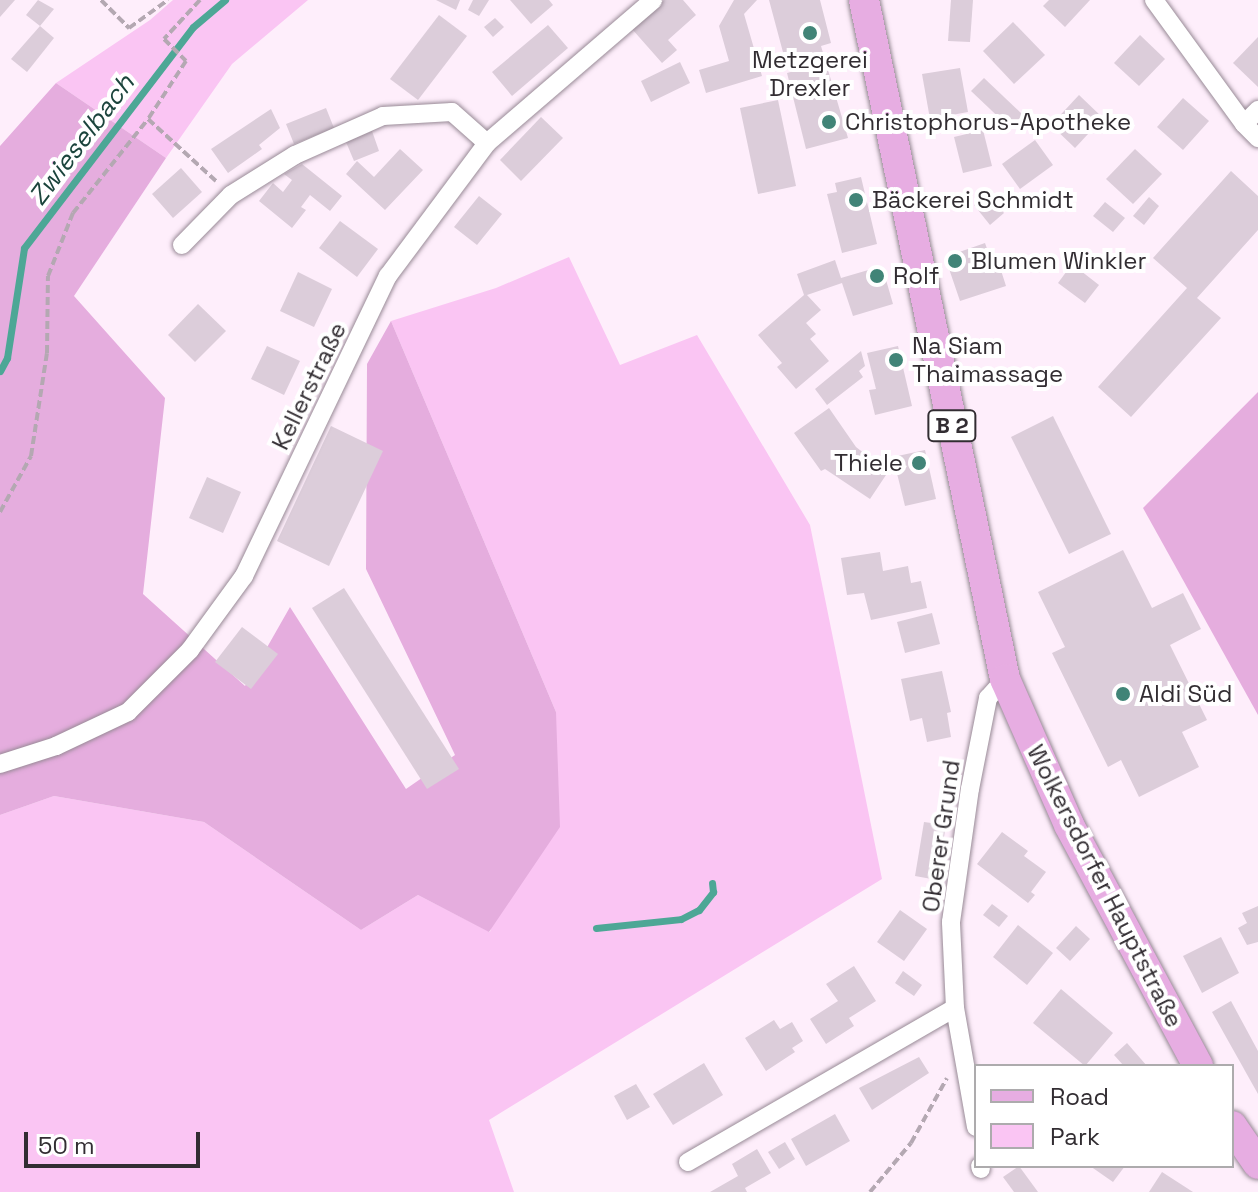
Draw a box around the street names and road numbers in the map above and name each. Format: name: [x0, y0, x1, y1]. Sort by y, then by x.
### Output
street label: Kellerstraße: [266, 318, 352, 454]
road number: B 2: [926, 408, 978, 444]
street label: Wolkersdorfer Hauptstraße: [1021, 740, 1189, 1032]
street label: Oberer Grund: [916, 758, 966, 914]

